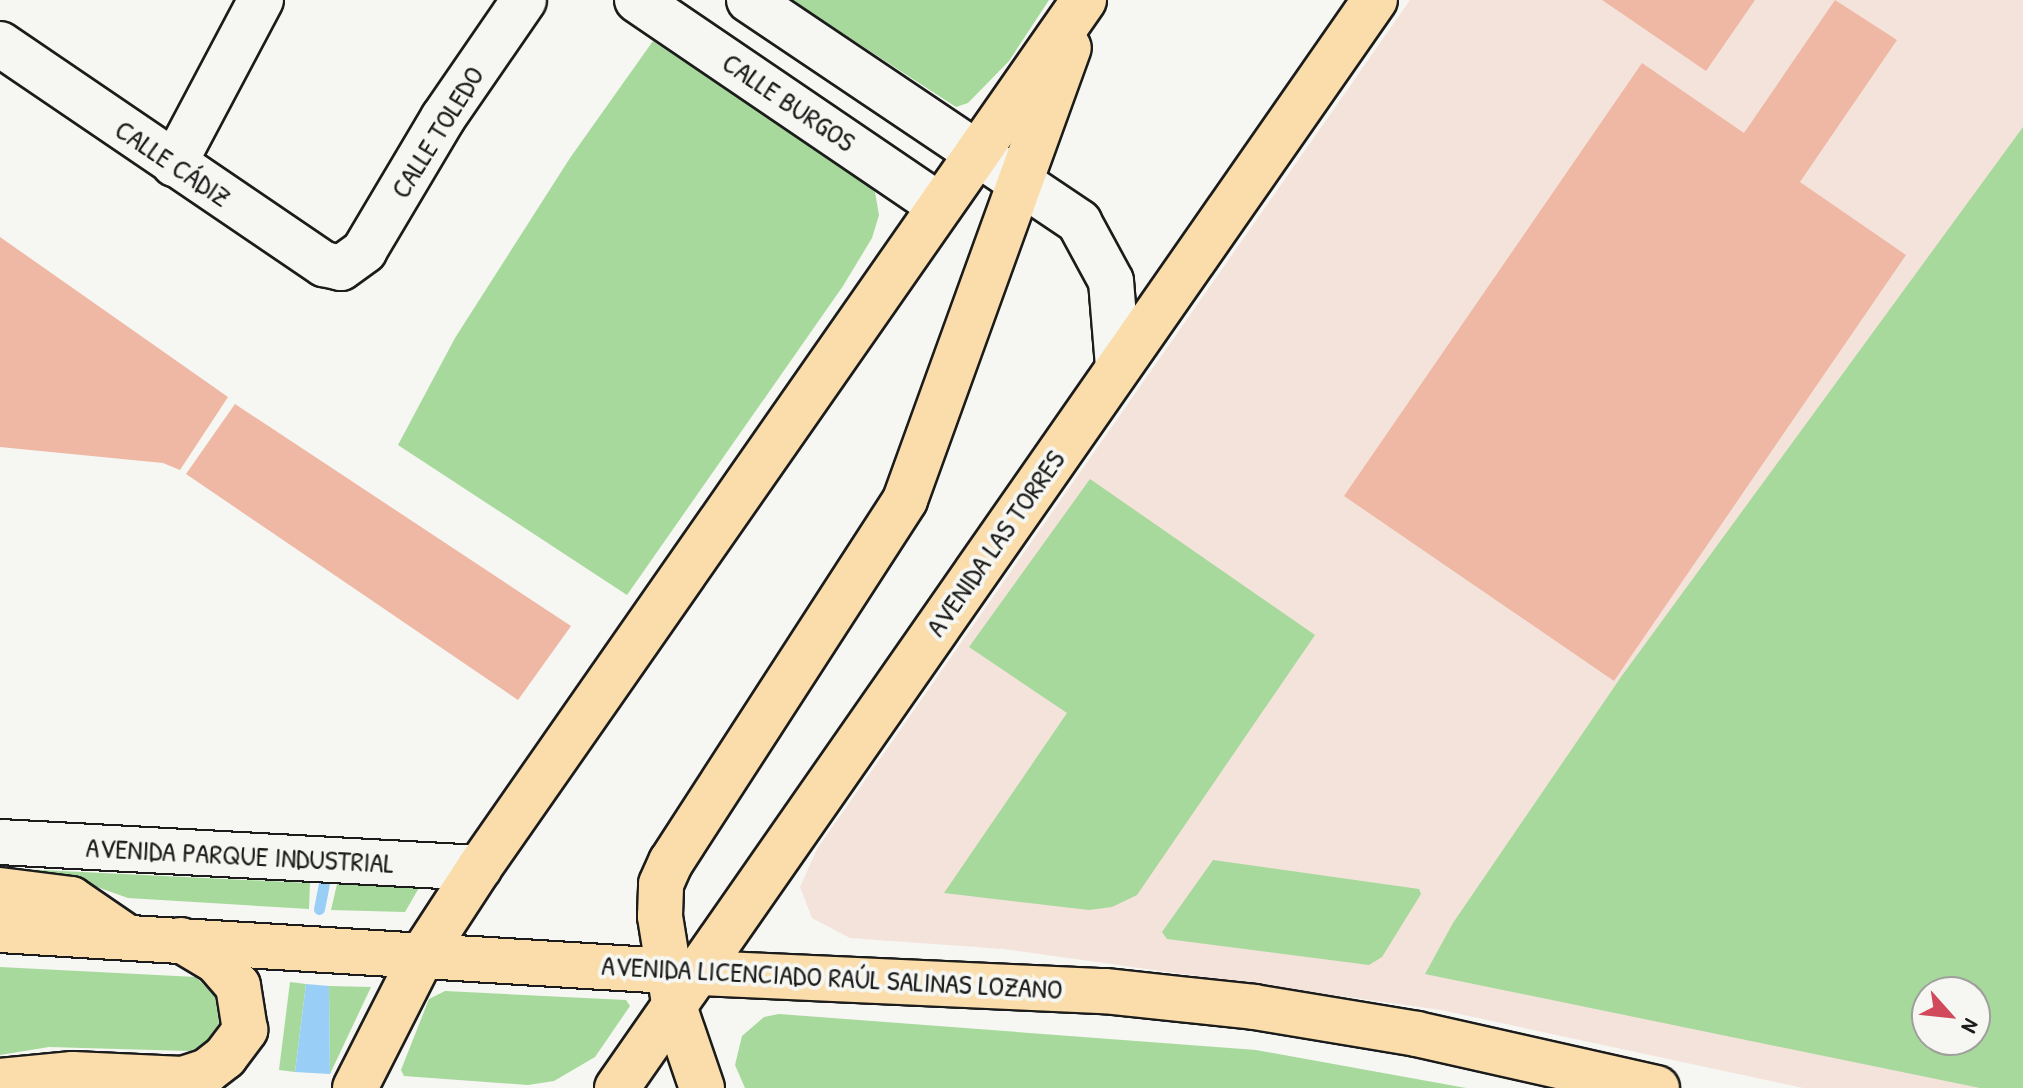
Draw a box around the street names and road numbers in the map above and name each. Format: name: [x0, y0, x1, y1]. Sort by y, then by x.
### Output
street label: CALLE BURGOS: [716, 45, 862, 159]
street label: CALLE TOLEDO: [383, 60, 491, 204]
street label: CALLE CÁDIZ: [109, 112, 237, 214]
street label: AVENIDA LAS TORRES: [918, 444, 1072, 642]
street label: AVENIDA PARQUE INDUSTRIAL: [85, 830, 395, 880]
street label: AVENIDA LICENCIADO RAÚL SALINAS LOZANO: [601, 948, 1063, 1006]

